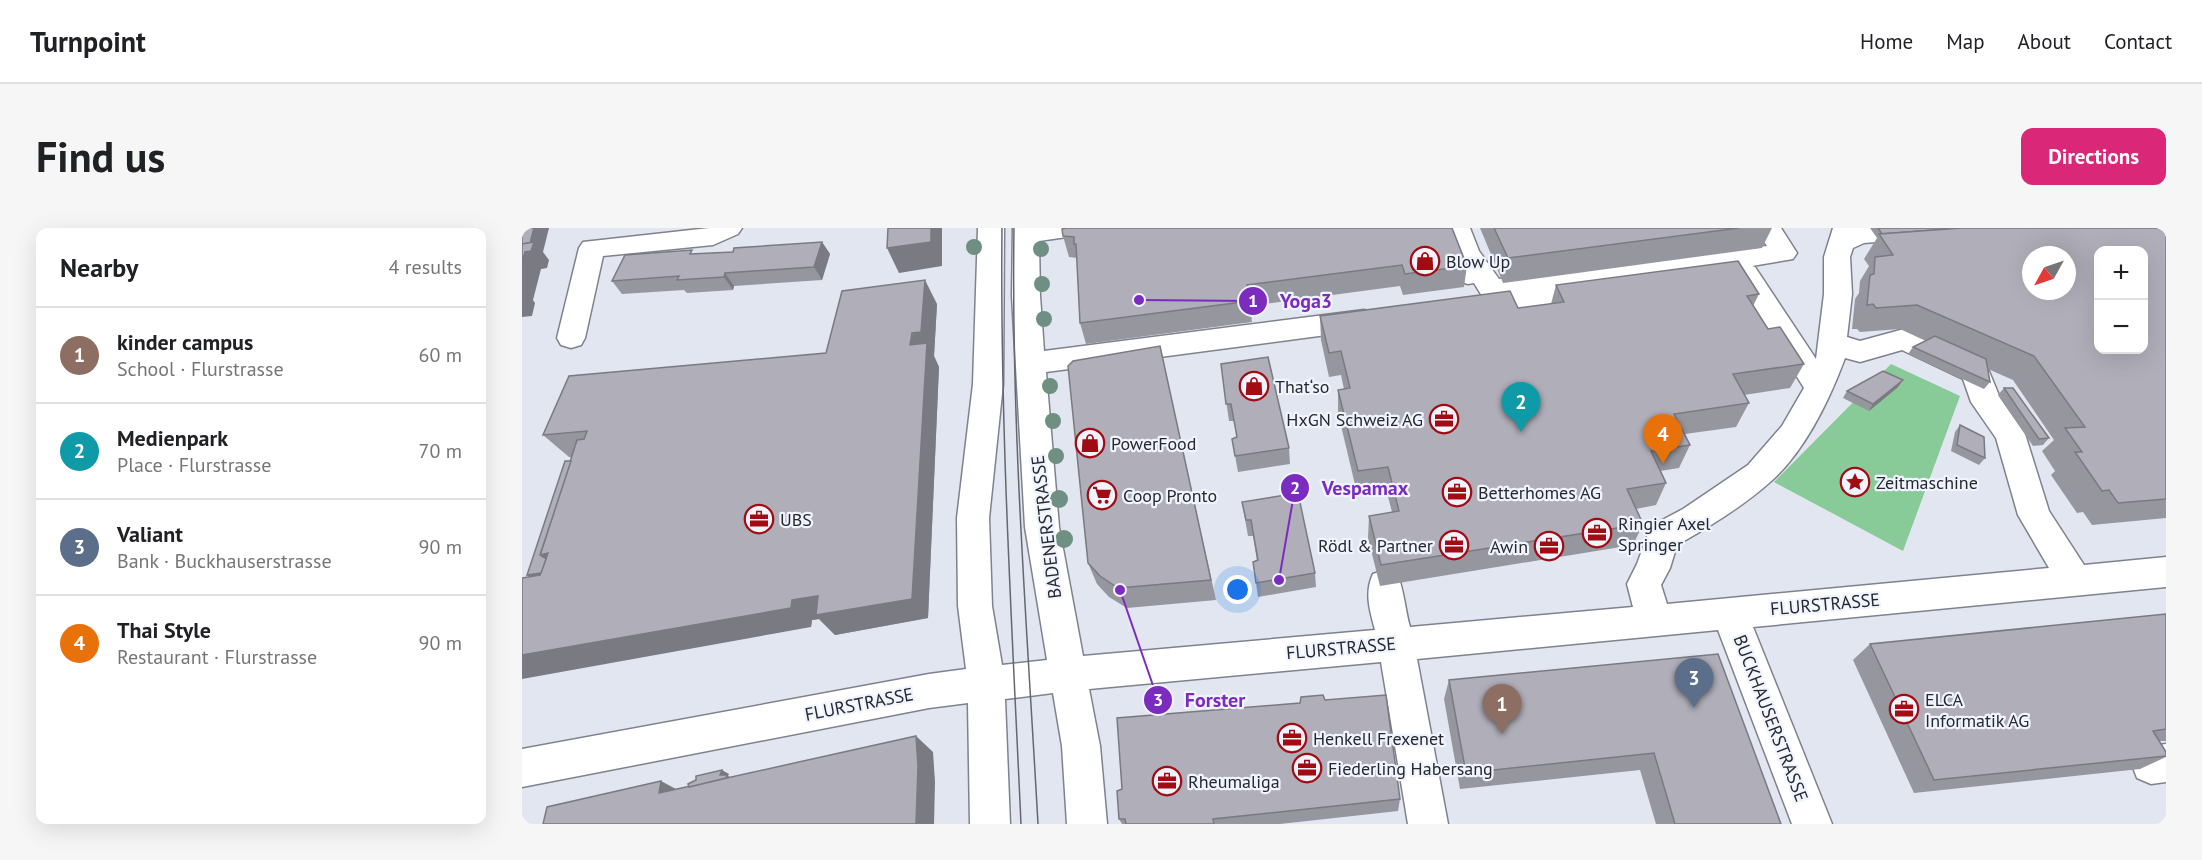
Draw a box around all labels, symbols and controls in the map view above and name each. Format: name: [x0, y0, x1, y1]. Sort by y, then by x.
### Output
text: Turnpoint: [30, 23, 146, 60]
text: Home: [1860, 28, 1913, 55]
text: Map: [1946, 28, 1985, 55]
text: About: [2018, 28, 2071, 55]
text: Contact: [2104, 28, 2172, 55]
button: Directions: [2021, 128, 2166, 185]
text: Find us: [36, 129, 165, 184]
shop icon: Blow Up: [1409, 245, 1441, 277]
north arrow: [2022, 246, 2076, 300]
map controls: [2094, 246, 2148, 354]
button: +: [2094, 246, 2148, 300]
place label: Blow Up: [1446, 250, 1510, 273]
text: Nearby: [60, 251, 138, 284]
text: 4 results: [389, 254, 462, 280]
callout: Yoga3: [1238, 282, 1345, 320]
text: Yoga3: [1279, 288, 1332, 314]
text: 1: [1248, 289, 1258, 312]
button: −: [2094, 300, 2148, 354]
text: kinder campus: [117, 328, 253, 356]
text: 1: [74, 342, 85, 368]
text: 60 m: [419, 342, 462, 368]
text: School · Flurstrasse: [117, 356, 284, 382]
shop icon: That‘so: [1238, 370, 1270, 402]
place label: That‘so: [1275, 375, 1329, 398]
pin: 2: [1502, 382, 1540, 432]
office icon: HxGN Schweiz AG: [1428, 403, 1460, 435]
place label: HxGN Schweiz AG: [1286, 408, 1423, 431]
pin: 4: [1644, 414, 1682, 464]
text: Medienpark: [117, 424, 228, 452]
shop icon: PowerFood: [1074, 427, 1106, 459]
place label: PowerFood: [1111, 432, 1196, 455]
text: 2: [74, 438, 85, 464]
text: 70 m: [419, 438, 462, 464]
text: Place · Flurstrasse: [117, 452, 271, 478]
street label: BADENERSTRASSE: [1026, 454, 1066, 600]
place icon: Zeitmaschine: [1839, 466, 1871, 498]
callout: Vespamax: [1280, 469, 1421, 507]
place label: Zeitmaschine: [1876, 471, 1978, 494]
text: Vespamax: [1321, 475, 1409, 501]
text: 2: [1290, 476, 1300, 499]
office icon: Betterhomes AG: [1441, 476, 1473, 508]
supermarket icon: Coop Pronto: [1086, 479, 1118, 511]
place label: Betterhomes AG: [1478, 481, 1601, 504]
place label: Coop Pronto: [1123, 484, 1217, 507]
office icon: UBS: [743, 503, 775, 535]
place label: UBS: [780, 508, 812, 531]
place label: Ringier Axel Springer: [1618, 512, 1711, 556]
office icon: Ringier Axel Springer: [1581, 517, 1613, 549]
text: Valiant: [117, 520, 183, 548]
office icon: Rödl & Partner: [1438, 529, 1470, 561]
office icon: Awin: [1533, 530, 1565, 562]
text: 3: [74, 534, 85, 560]
text: 90 m: [419, 534, 462, 560]
place label: Rödl & Partner: [1318, 534, 1433, 557]
place label: Awin: [1490, 535, 1528, 558]
text: Bank · Buckhauserstrasse: [117, 548, 332, 574]
your location: [1223, 575, 1252, 604]
street label: FLURSTRASSE: [1769, 588, 1881, 620]
text: Thai Style: [117, 616, 211, 644]
text: 4: [74, 630, 85, 656]
text: 90 m: [419, 630, 462, 656]
street label: BUCKHAUSERSTRASSE: [1729, 631, 1813, 805]
street label: FLURSTRASSE: [1285, 632, 1397, 664]
text: Restaurant · Flurstrasse: [117, 644, 317, 670]
pin: 3: [1674, 658, 1714, 708]
callout: Forster: [1143, 681, 1258, 719]
street label: FLURSTRASSE: [803, 682, 915, 726]
pin: 1: [1482, 684, 1522, 734]
text: Forster: [1185, 687, 1245, 713]
text: 3: [1153, 688, 1163, 711]
place label: ELCA Informatik AG: [1925, 688, 2029, 732]
office icon: ELCA Informatik AG: [1888, 693, 1920, 725]
office icon: Henkell Frexenet: [1276, 722, 1308, 754]
place label: Henkell Frexenet: [1313, 727, 1444, 750]
office icon: Fiederling Habersang: [1291, 752, 1323, 784]
place label: Fiederling Habersang: [1328, 757, 1493, 780]
office icon: Rheumaliga: [1151, 765, 1183, 797]
place label: Rheumaliga: [1188, 770, 1280, 793]

